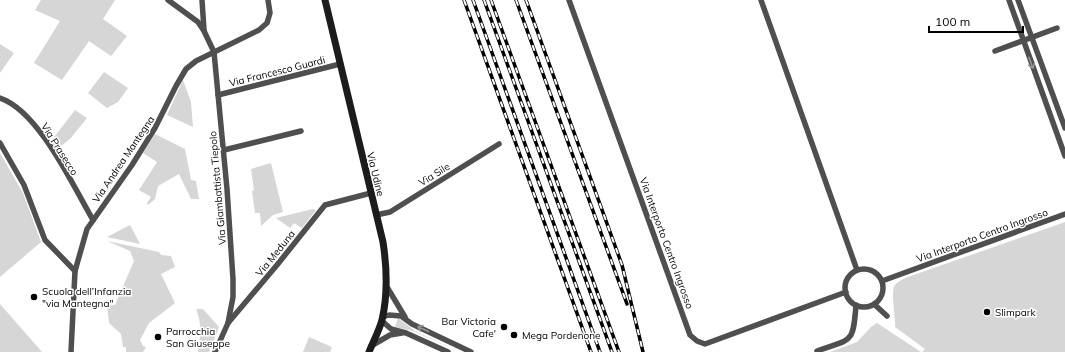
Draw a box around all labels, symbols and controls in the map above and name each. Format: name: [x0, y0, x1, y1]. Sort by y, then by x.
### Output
scale bar: [929, 8, 1023, 34]
text: 100 m: [935, 14, 970, 29]
street label: Via Francesco Guardi: [228, 53, 326, 90]
one-way arrow: [1028, 57, 1036, 69]
street label: Via Andrea Mantegna: [89, 113, 157, 205]
street label: Via Prasecco: [38, 120, 81, 178]
street label: Via Giambattista Tiepolo: [206, 130, 229, 245]
street label: Via Udine: [364, 151, 387, 198]
street label: Via Sile: [416, 160, 452, 189]
street label: Via Interporto Centro Ingrosso: [637, 176, 696, 311]
street label: Via Interporto Centro Ingrosso: [915, 206, 1050, 265]
street label: Via Meduna: [253, 228, 298, 279]
place label: Scuola dell’Infanzia "via Mantegna": [42, 285, 131, 310]
marker: Scuola dell’Infanzia "via Mantegna": [29, 292, 39, 302]
place label: Slimpark: [995, 306, 1036, 319]
marker: Slimpark: [982, 307, 992, 317]
place label: Bar Victoria Cafe': [441, 315, 496, 340]
marker: Bar Victoria Cafe': [499, 322, 509, 332]
place label: Parrocchia San Giuseppe: [166, 325, 230, 350]
one-way arrow: [417, 325, 429, 332]
place label: Mega Pordenone: [522, 329, 601, 342]
marker: Mega Pordenone: [509, 330, 519, 340]
marker: Parrocchia San Giuseppe: [153, 332, 163, 342]

